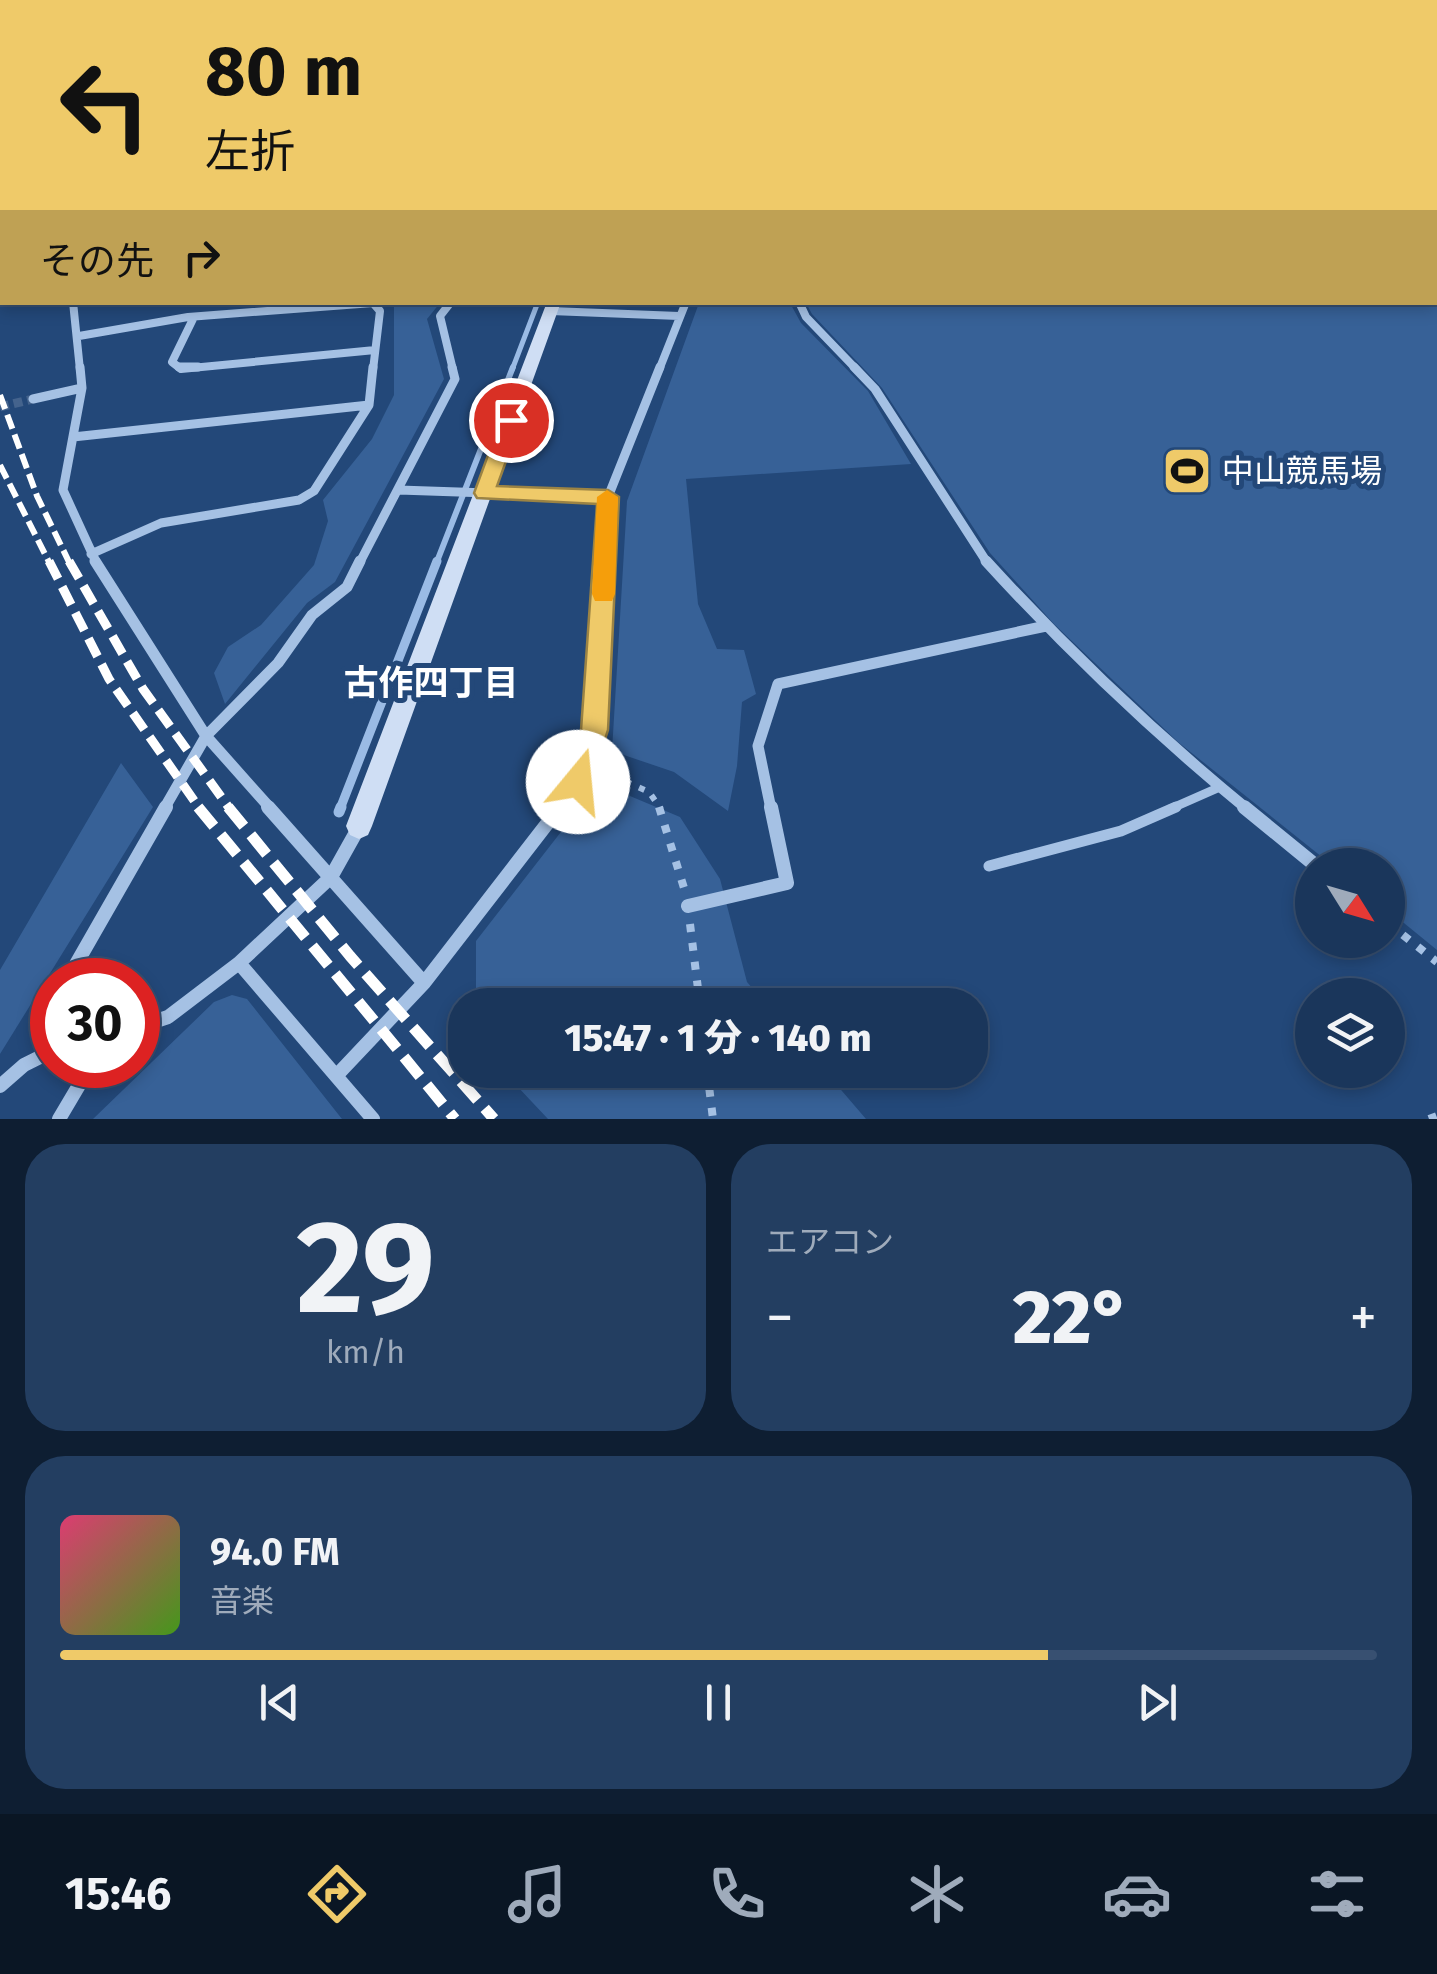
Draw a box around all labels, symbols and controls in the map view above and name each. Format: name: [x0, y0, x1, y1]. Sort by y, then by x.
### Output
text: 80 m: [205, 30, 362, 114]
icon: left: [40, 40, 170, 170]
text: 左折: [205, 125, 295, 179]
icon: right: [174, 230, 229, 285]
text: その先: [40, 238, 154, 284]
pin: [469, 378, 554, 463]
icon: arrive: [484, 393, 539, 448]
sports icon: 中山競馬場: [1161, 445, 1213, 497]
place label: 中山競馬場: [1222, 452, 1382, 490]
district label: 古作四丁目: [343, 662, 519, 704]
position arrow: [526, 730, 630, 834]
north arrow: [1295, 848, 1405, 958]
map controls: [1295, 848, 1405, 1088]
speed limit sign: 30: [30, 958, 160, 1088]
button: layers: [1295, 978, 1405, 1088]
text: 15:47 · 1 分 · 140 m: [564, 1015, 872, 1061]
text: 29: [296, 1190, 435, 1346]
text: エアコン: [766, 1223, 894, 1261]
text: 22°: [1013, 1273, 1130, 1363]
text: −: [766, 1285, 794, 1351]
text: +: [1350, 1285, 1377, 1351]
text: km/h: [326, 1333, 405, 1371]
text: 94.0 FM: [210, 1529, 340, 1575]
text: 音楽: [210, 1582, 274, 1620]
icon: previous: [252, 1675, 307, 1730]
icon: pause: [691, 1675, 746, 1730]
icon: next: [1130, 1675, 1185, 1730]
icon: directions: [302, 1859, 372, 1929]
icon: music: [502, 1859, 572, 1929]
icon: phone: [702, 1859, 772, 1929]
icon: climate: [902, 1859, 972, 1929]
icon: car: [1102, 1859, 1172, 1929]
icon: filters: [1302, 1859, 1372, 1929]
text: 15:46: [65, 1867, 171, 1921]

